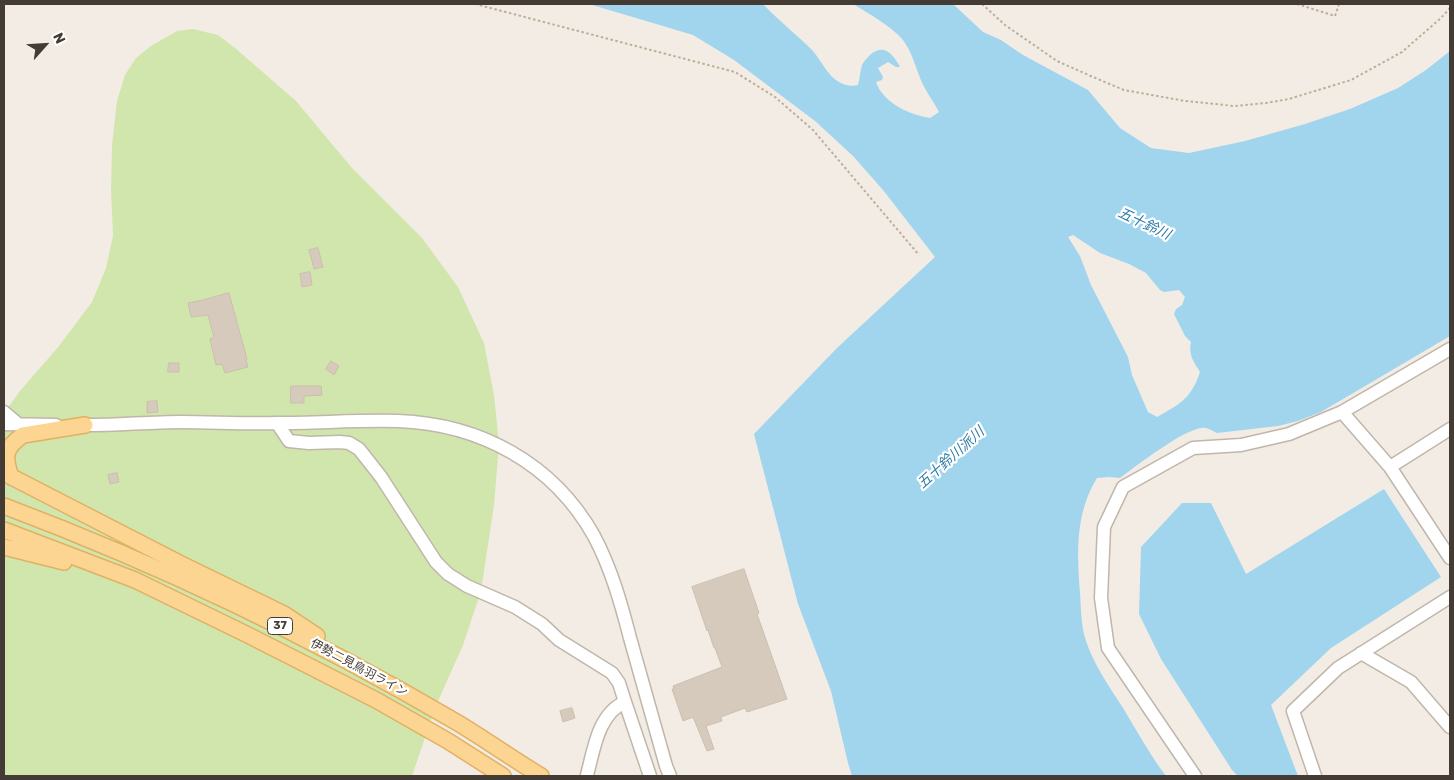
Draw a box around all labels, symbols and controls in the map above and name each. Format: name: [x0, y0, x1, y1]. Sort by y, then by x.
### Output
north arrow: [20, 20, 70, 70]
text: N: [49, 30, 69, 46]
water label: 五十鈴川: [1115, 205, 1173, 243]
water label: 五十鈴川派川: [914, 424, 988, 492]
road number: 37: [268, 618, 292, 634]
street label: 伊勢二見鳥羽ライン: [308, 636, 410, 700]

